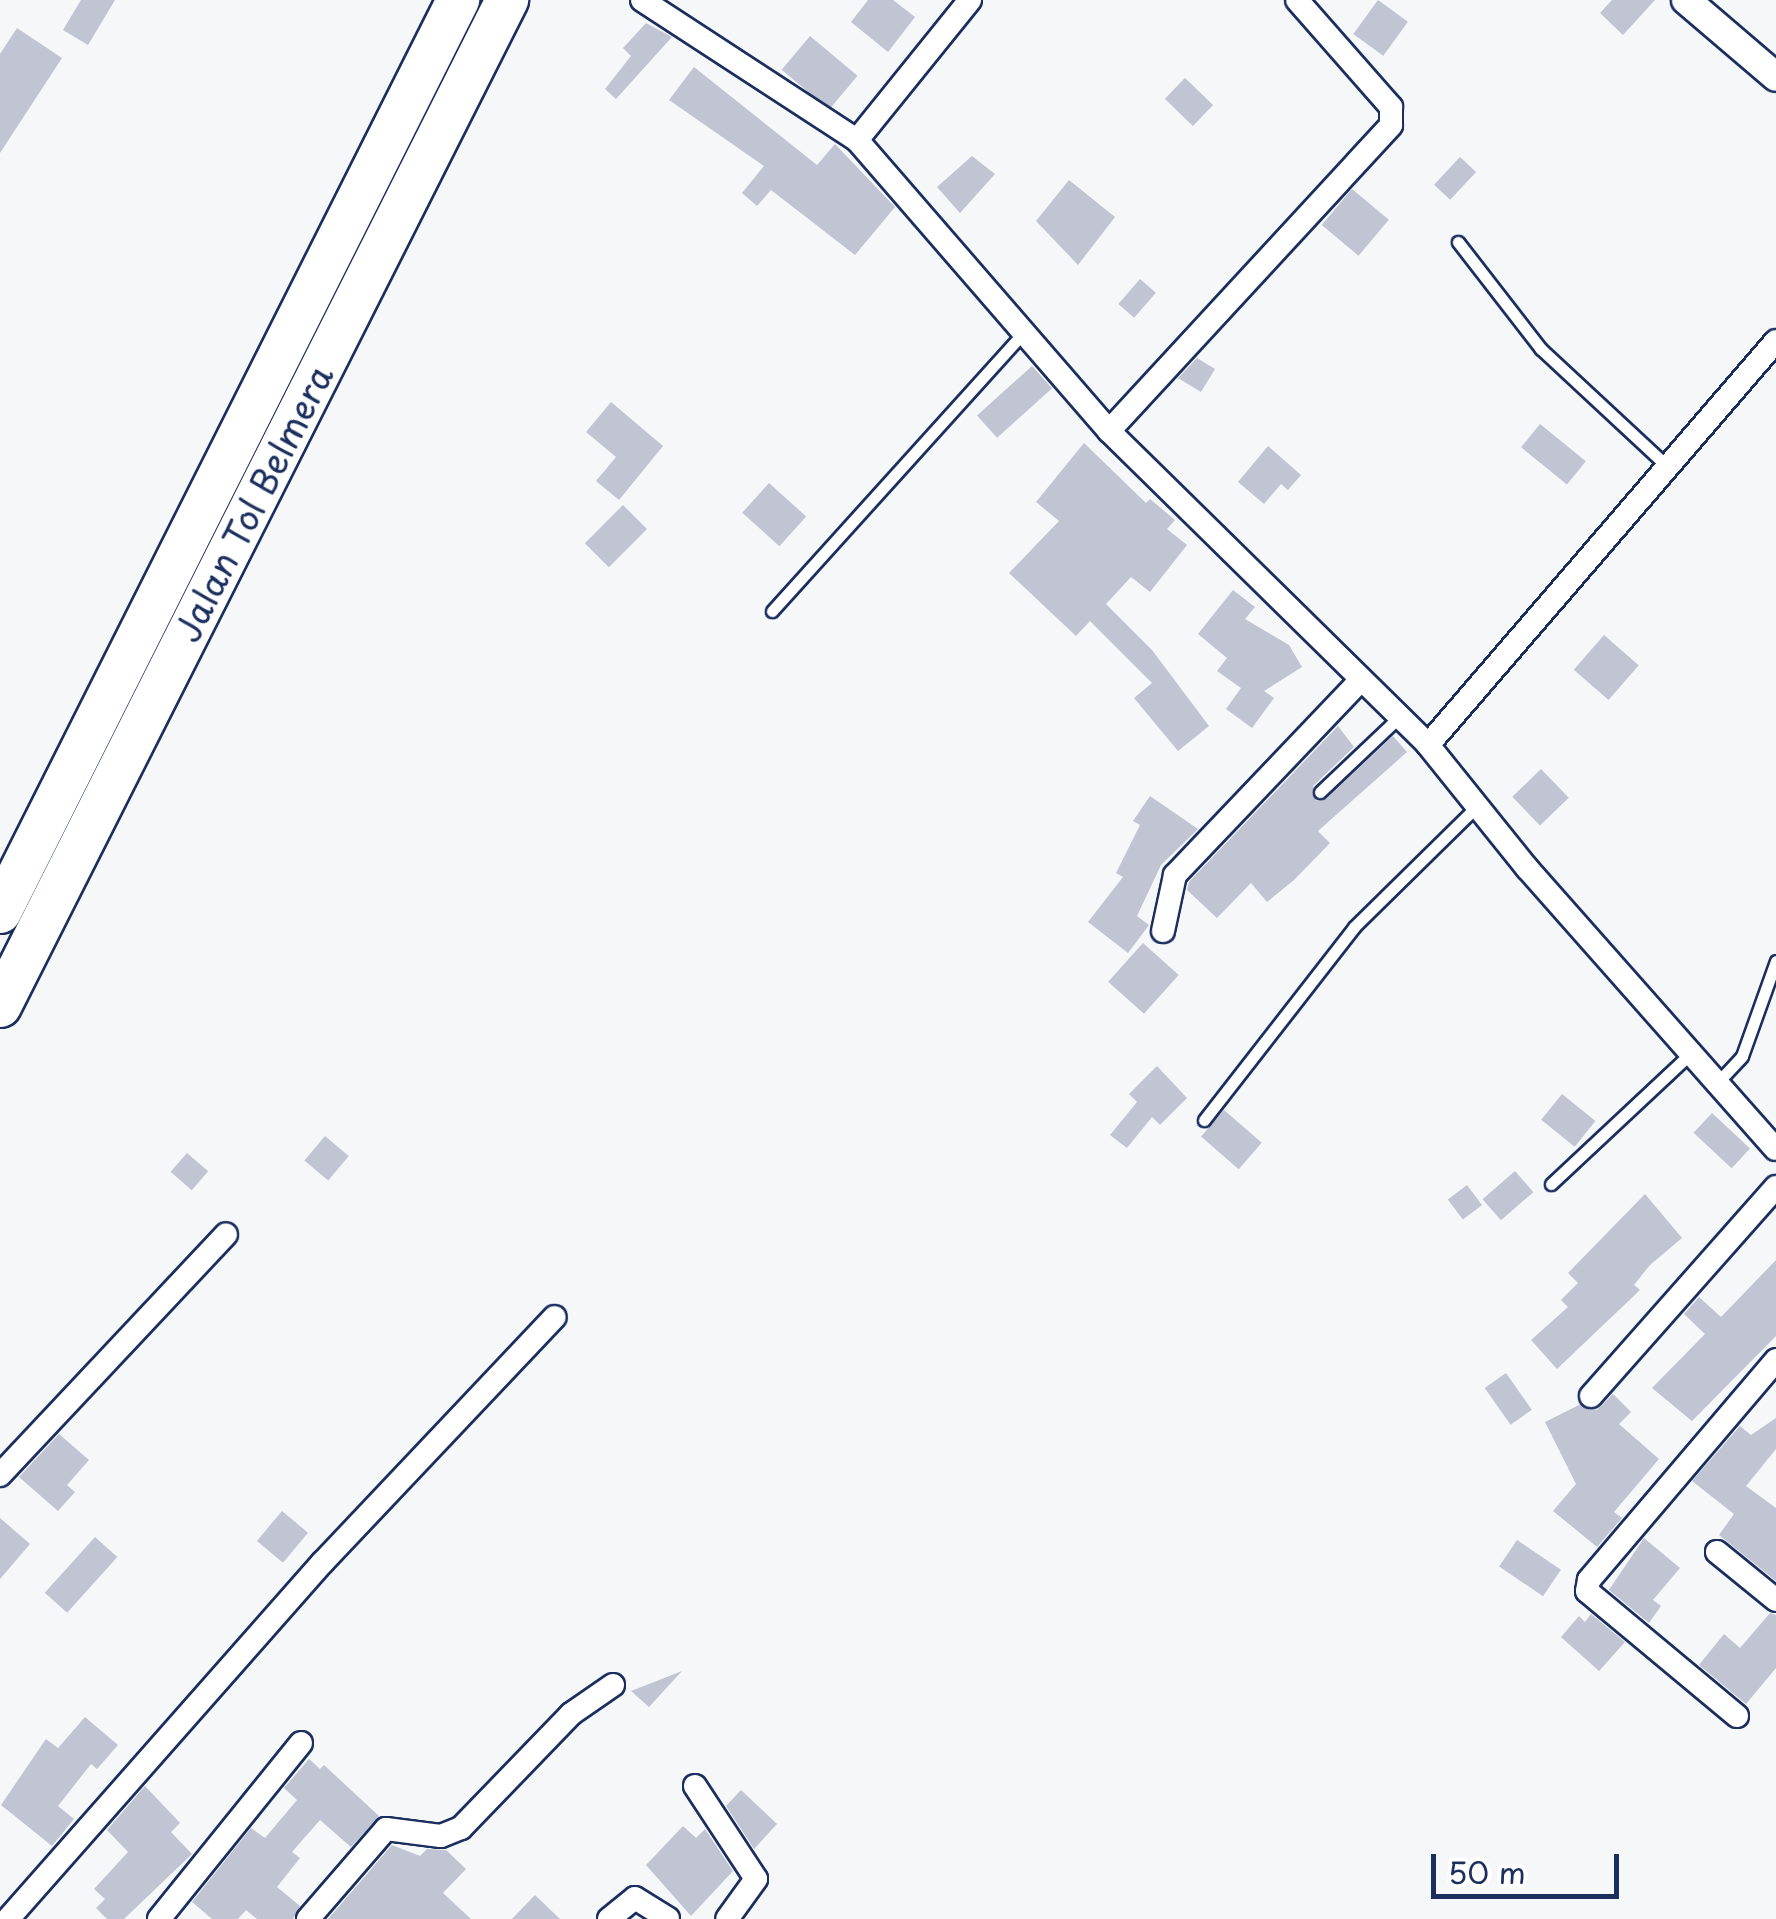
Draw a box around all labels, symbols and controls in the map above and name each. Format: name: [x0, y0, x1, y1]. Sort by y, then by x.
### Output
street label: Jalan Tol Belmera: [165, 357, 341, 649]
scale bar: [1436, 1834, 1624, 1896]
text: 50 m: [1448, 1849, 1526, 1894]

